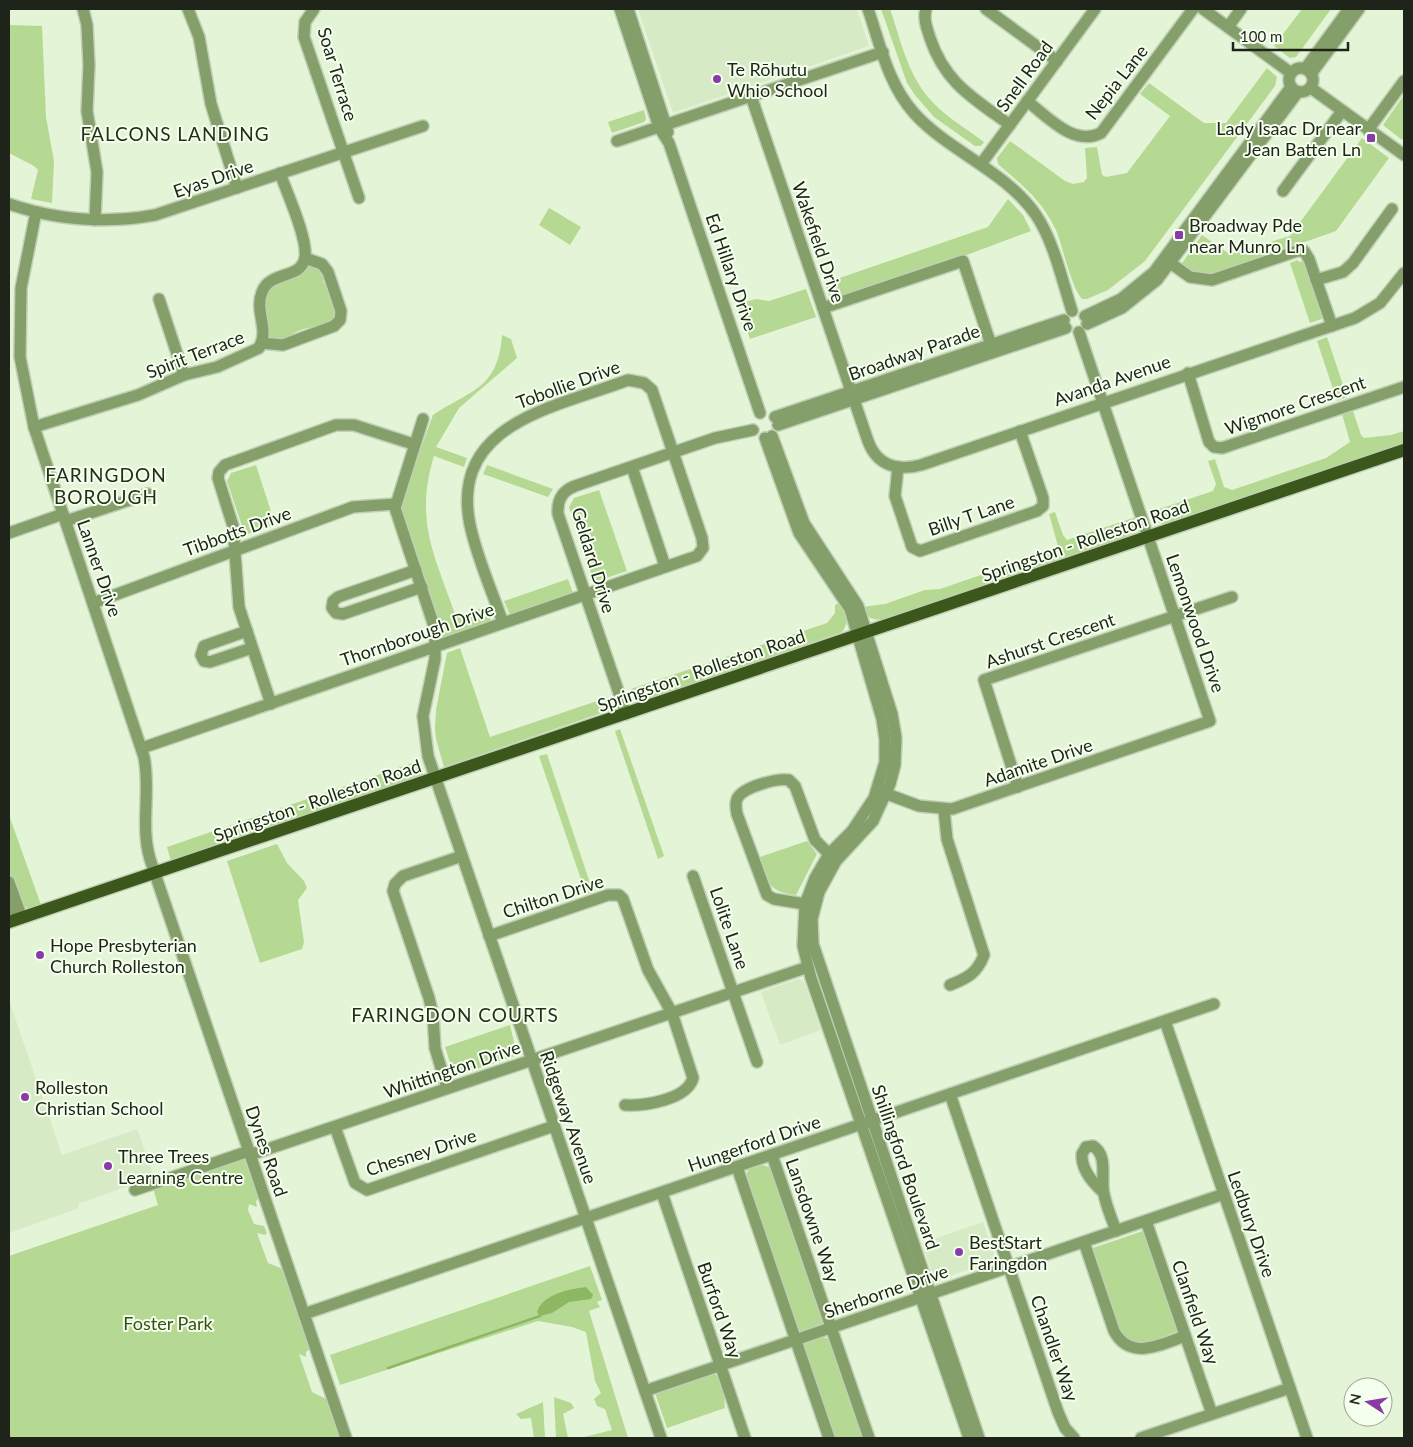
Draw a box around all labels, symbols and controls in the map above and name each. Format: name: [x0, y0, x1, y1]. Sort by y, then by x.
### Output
scale bar: [1233, 20, 1348, 52]
street label: Soar Terrace: [313, 24, 363, 124]
text: 100 m: [1240, 27, 1282, 45]
street label: Snell Road: [991, 36, 1057, 116]
street label: Nepia Lane: [1080, 40, 1152, 124]
place label: Te Rōhutu Whio School: [727, 58, 828, 101]
marker: Te Rōhutu Whio School: [711, 73, 723, 85]
place label: Lady Isaac Dr near Jean Batten Ln: [1216, 117, 1361, 160]
district label: FALCONS LANDING: [80, 122, 270, 145]
marker: Lady Isaac Dr near Jean Batten Ln: [1365, 132, 1377, 144]
street label: Eyas Drive: [170, 154, 256, 202]
street label: Wakefield Drive: [788, 179, 850, 305]
street label: Ed Hillary Drive: [702, 210, 762, 334]
place label: Broadway Pde near Munro Ln: [1189, 214, 1305, 257]
marker: Broadway Pde near Munro Ln: [1173, 229, 1185, 241]
street label: Broadway Parade: [845, 319, 983, 385]
street label: Spirit Terrace: [143, 325, 247, 383]
street label: Avanda Avenue: [1051, 350, 1173, 410]
street label: Tobollie Drive: [513, 355, 623, 413]
street label: Wigmore Crescent: [1222, 370, 1369, 439]
district label: FARINGDON BOROUGH: [45, 463, 167, 508]
street label: Billy T Lane: [925, 490, 1017, 540]
street label: Springston - Rolleston Road: [978, 494, 1192, 586]
street label: Tibbotts Drive: [180, 501, 294, 561]
street label: Geldard Drive: [567, 504, 621, 616]
street label: Lanner Drive: [73, 516, 127, 620]
street label: Lemonwood Drive: [1162, 551, 1230, 695]
street label: Thornborough Drive: [337, 597, 497, 671]
street label: Ashurst Crescent: [983, 607, 1118, 672]
street label: Springston - Rolleston Road: [594, 624, 808, 716]
street label: Adamite Drive: [981, 733, 1095, 791]
street label: Springston - Rolleston Road: [210, 754, 424, 846]
street label: Chilton Drive: [500, 869, 606, 923]
street label: Lolite Lane: [706, 884, 754, 972]
place label: Hope Presbyterian Church Rolleston: [50, 934, 197, 977]
marker: Hope Presbyterian Church Rolleston: [34, 949, 46, 961]
district label: FARINGDON COURTS: [351, 1003, 559, 1026]
street label: Whittington Drive: [381, 1035, 523, 1103]
street label: Ridgeway Avenue: [536, 1048, 602, 1186]
place label: Rolleston Christian School: [35, 1076, 163, 1119]
street label: Shillingford Boulevard: [867, 1082, 945, 1252]
marker: Rolleston Christian School: [19, 1091, 31, 1103]
street label: Dynes Road: [241, 1103, 293, 1199]
street label: Hungerford Drive: [685, 1110, 823, 1176]
street label: Chesney Drive: [363, 1124, 479, 1180]
place label: Three Trees Learning Centre: [118, 1145, 243, 1188]
street label: Lansdowne Way: [781, 1155, 845, 1286]
marker: Three Trees Learning Centre: [102, 1160, 114, 1172]
street label: Ledbury Drive: [1223, 1168, 1281, 1280]
place label: BestStart Faringdon: [969, 1231, 1047, 1274]
marker: BestStart Faringdon: [953, 1246, 965, 1258]
street label: Clanfield Way: [1168, 1257, 1224, 1368]
street label: Burford Way: [693, 1259, 747, 1362]
street label: Sherborne Drive: [821, 1259, 951, 1323]
street label: Chandler Way: [1027, 1292, 1084, 1405]
park label: Foster Park: [123, 1312, 213, 1334]
north arrow: [1343, 1377, 1393, 1427]
text: N: [1345, 1392, 1364, 1406]

